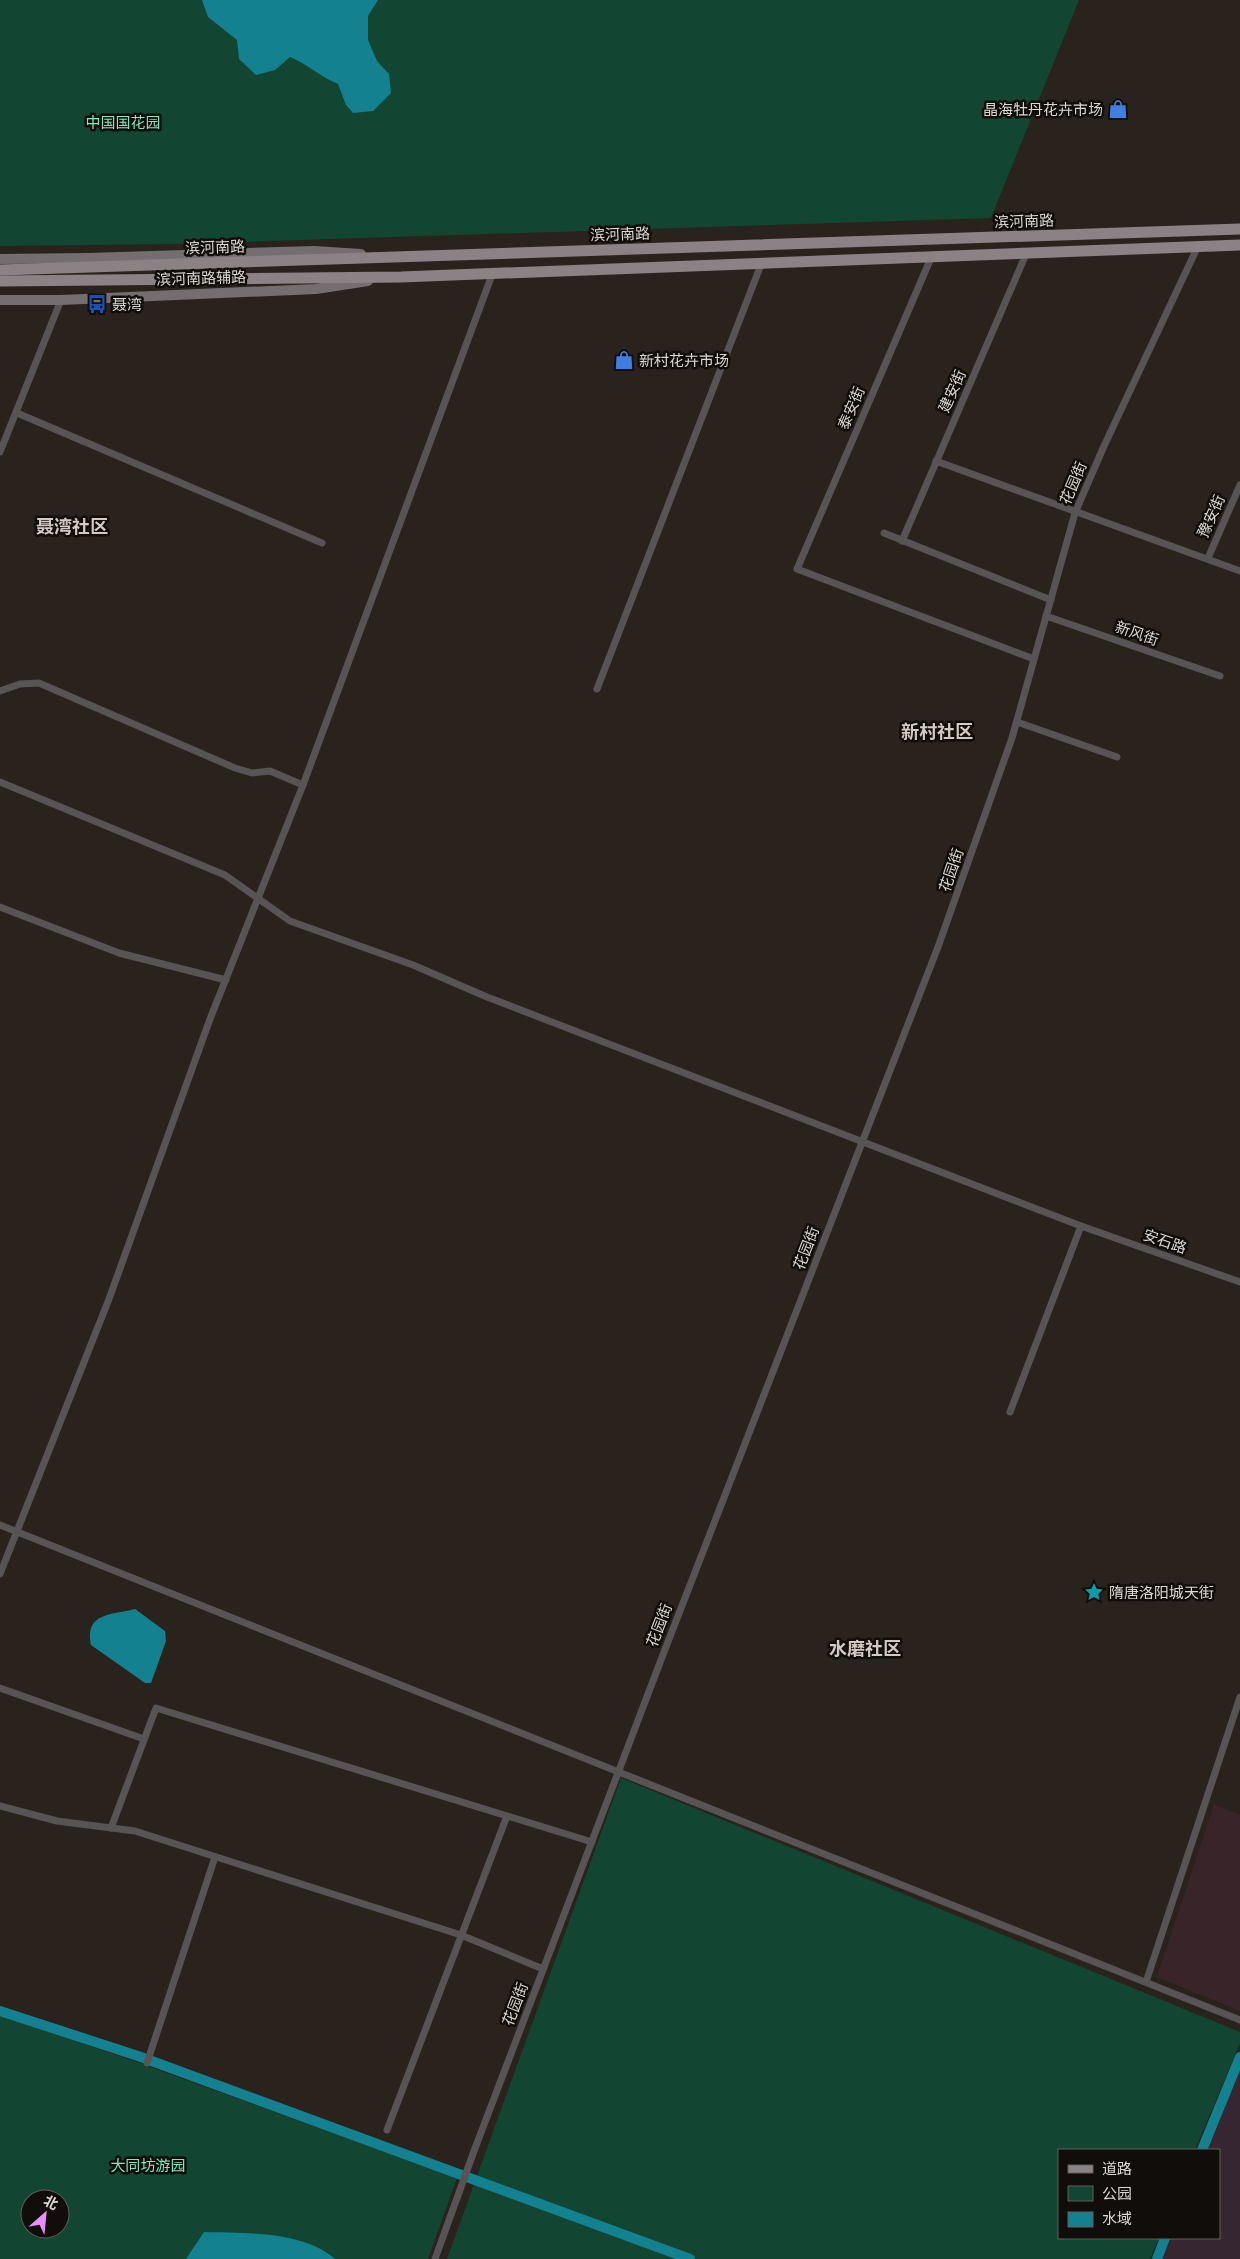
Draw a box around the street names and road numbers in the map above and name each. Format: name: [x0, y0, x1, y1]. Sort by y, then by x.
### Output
street label: 滨河南路: [994, 210, 1054, 232]
street label: 滨河南路: [590, 223, 650, 245]
street label: 滨河南路: [185, 236, 245, 258]
street label: 滨河南路辅路: [156, 267, 246, 289]
street label: 建安街: [934, 367, 970, 415]
street label: 泰安街: [833, 384, 869, 432]
street label: 花园街: [1055, 459, 1091, 507]
street label: 豫安街: [1193, 492, 1229, 540]
street label: 新风街: [1113, 617, 1161, 649]
street label: 花园街: [935, 846, 967, 894]
street label: 花园街: [789, 1224, 823, 1272]
street label: 安石路: [1141, 1225, 1189, 1257]
street label: 花园街: [642, 1601, 676, 1649]
street label: 花园街: [498, 1980, 532, 2028]

